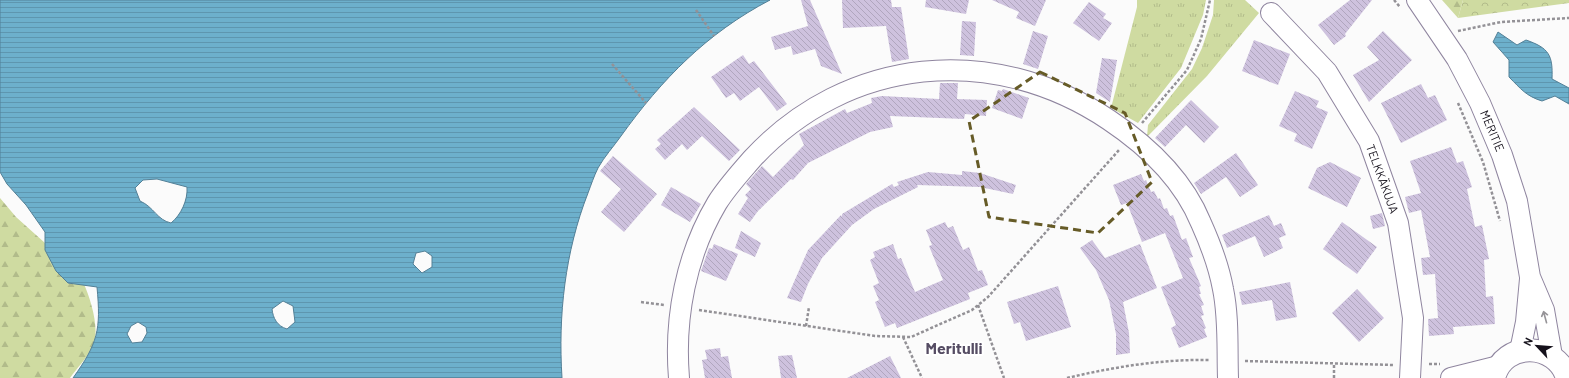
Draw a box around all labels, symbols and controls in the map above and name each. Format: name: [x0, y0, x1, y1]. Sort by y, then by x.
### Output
street label: MERITIE: [1478, 108, 1508, 153]
street label: TELKKÄKUJA: [1364, 142, 1402, 215]
one-way arrow: [1541, 311, 1549, 324]
north arrow: [1517, 326, 1557, 366]
text: N: [1520, 335, 1535, 348]
district label: Meritulli: [925, 338, 983, 357]

